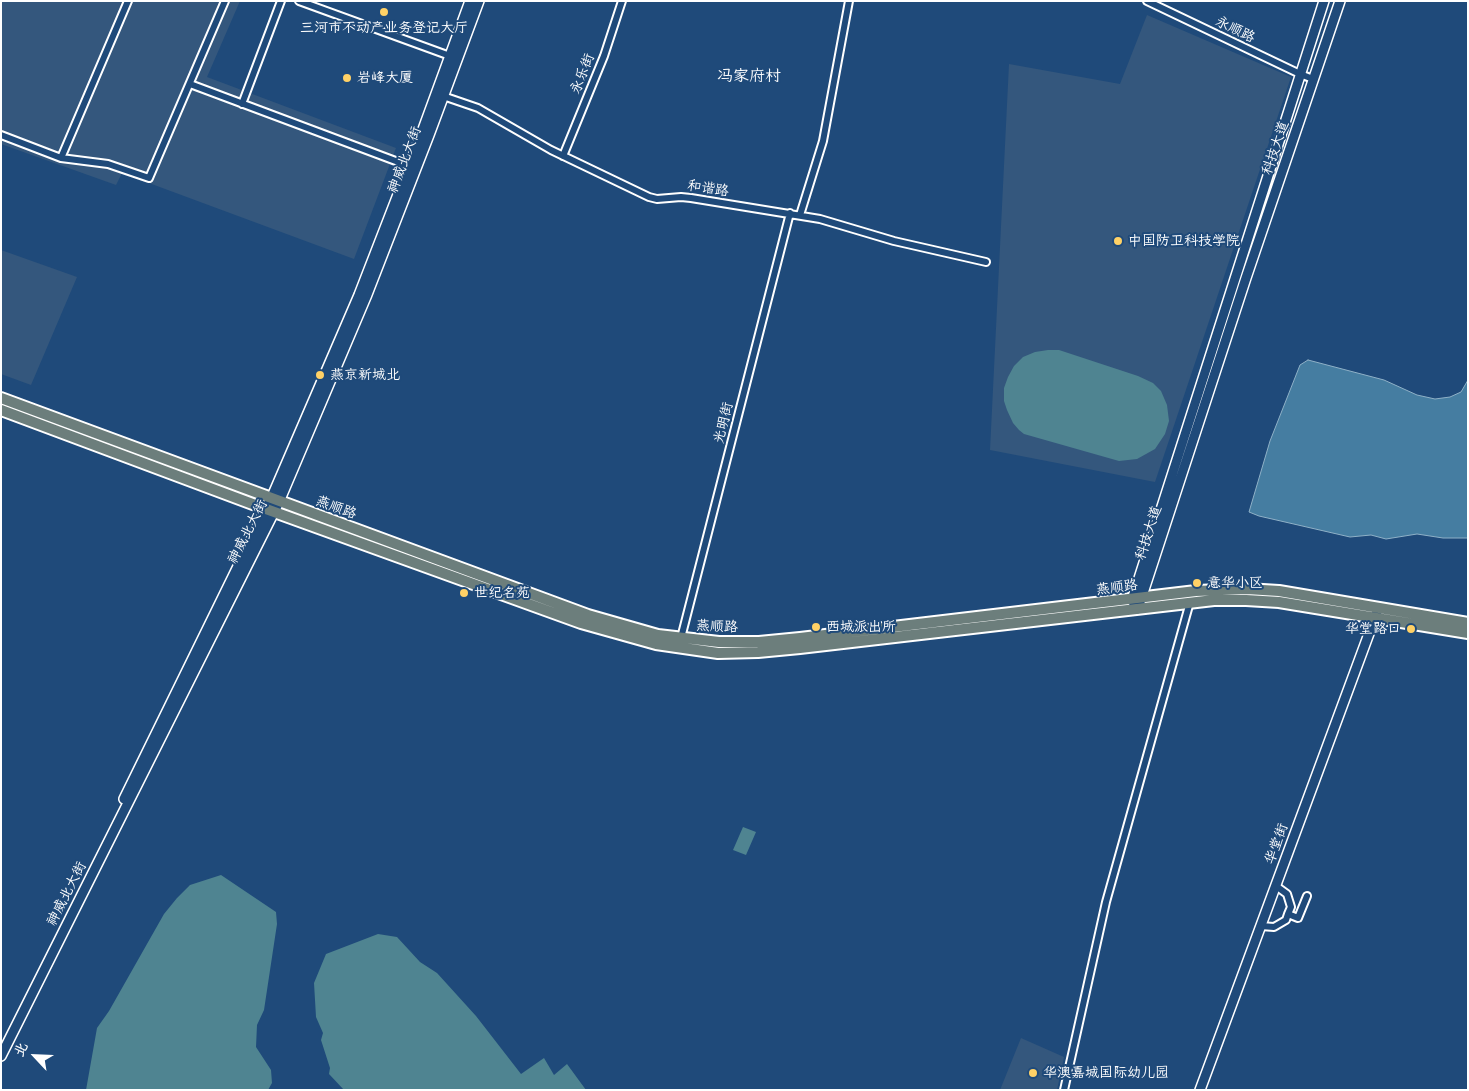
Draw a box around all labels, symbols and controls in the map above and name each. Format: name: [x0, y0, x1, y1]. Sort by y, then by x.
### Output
marker: 三河市不动产业务登记大厅: [378, 6, 390, 18]
street label: 永顺路: [1212, 13, 1258, 47]
place label: 三河市不动产业务登记大厅: [300, 20, 468, 36]
street label: 永乐街: [567, 51, 599, 97]
district label: 冯家府村: [717, 67, 781, 87]
place label: 岩峰大厦: [357, 70, 413, 86]
marker: 岩峰大厦: [341, 72, 353, 84]
street label: 科技大道: [1259, 119, 1293, 177]
street label: 神威北大街: [385, 124, 425, 196]
street label: 和谐路: [686, 177, 730, 201]
place label: 中国防卫科技学院: [1128, 233, 1240, 249]
marker: 中国防卫科技学院: [1112, 235, 1124, 247]
place label: 燕京新城北: [330, 367, 400, 383]
marker: 燕京新城北: [314, 369, 326, 381]
street label: 光明街: [711, 401, 737, 445]
street label: 燕顺路: [313, 493, 359, 523]
street label: 神威北大街: [225, 497, 271, 567]
street label: 科技大道: [1132, 504, 1166, 562]
place label: 意华小区: [1207, 575, 1263, 591]
street label: 燕顺路: [1095, 577, 1139, 599]
marker: 意华小区: [1191, 577, 1203, 589]
place label: 世纪名苑: [474, 585, 530, 601]
marker: 世纪名苑: [458, 587, 470, 599]
street label: 燕顺路: [696, 618, 738, 636]
place label: 西城派出所: [826, 619, 896, 635]
marker: 西城派出所: [810, 621, 822, 633]
place label: 华堂路口: [1345, 621, 1401, 637]
marker: 华堂路口: [1405, 623, 1417, 635]
street label: 华堂街: [1262, 821, 1292, 867]
street label: 神威北大街: [44, 859, 90, 929]
north arrow: [10, 1031, 60, 1081]
text: 北: [10, 1040, 32, 1059]
place label: 华澳嘉城国际幼儿园: [1043, 1065, 1169, 1081]
marker: 华澳嘉城国际幼儿园: [1027, 1067, 1039, 1079]

